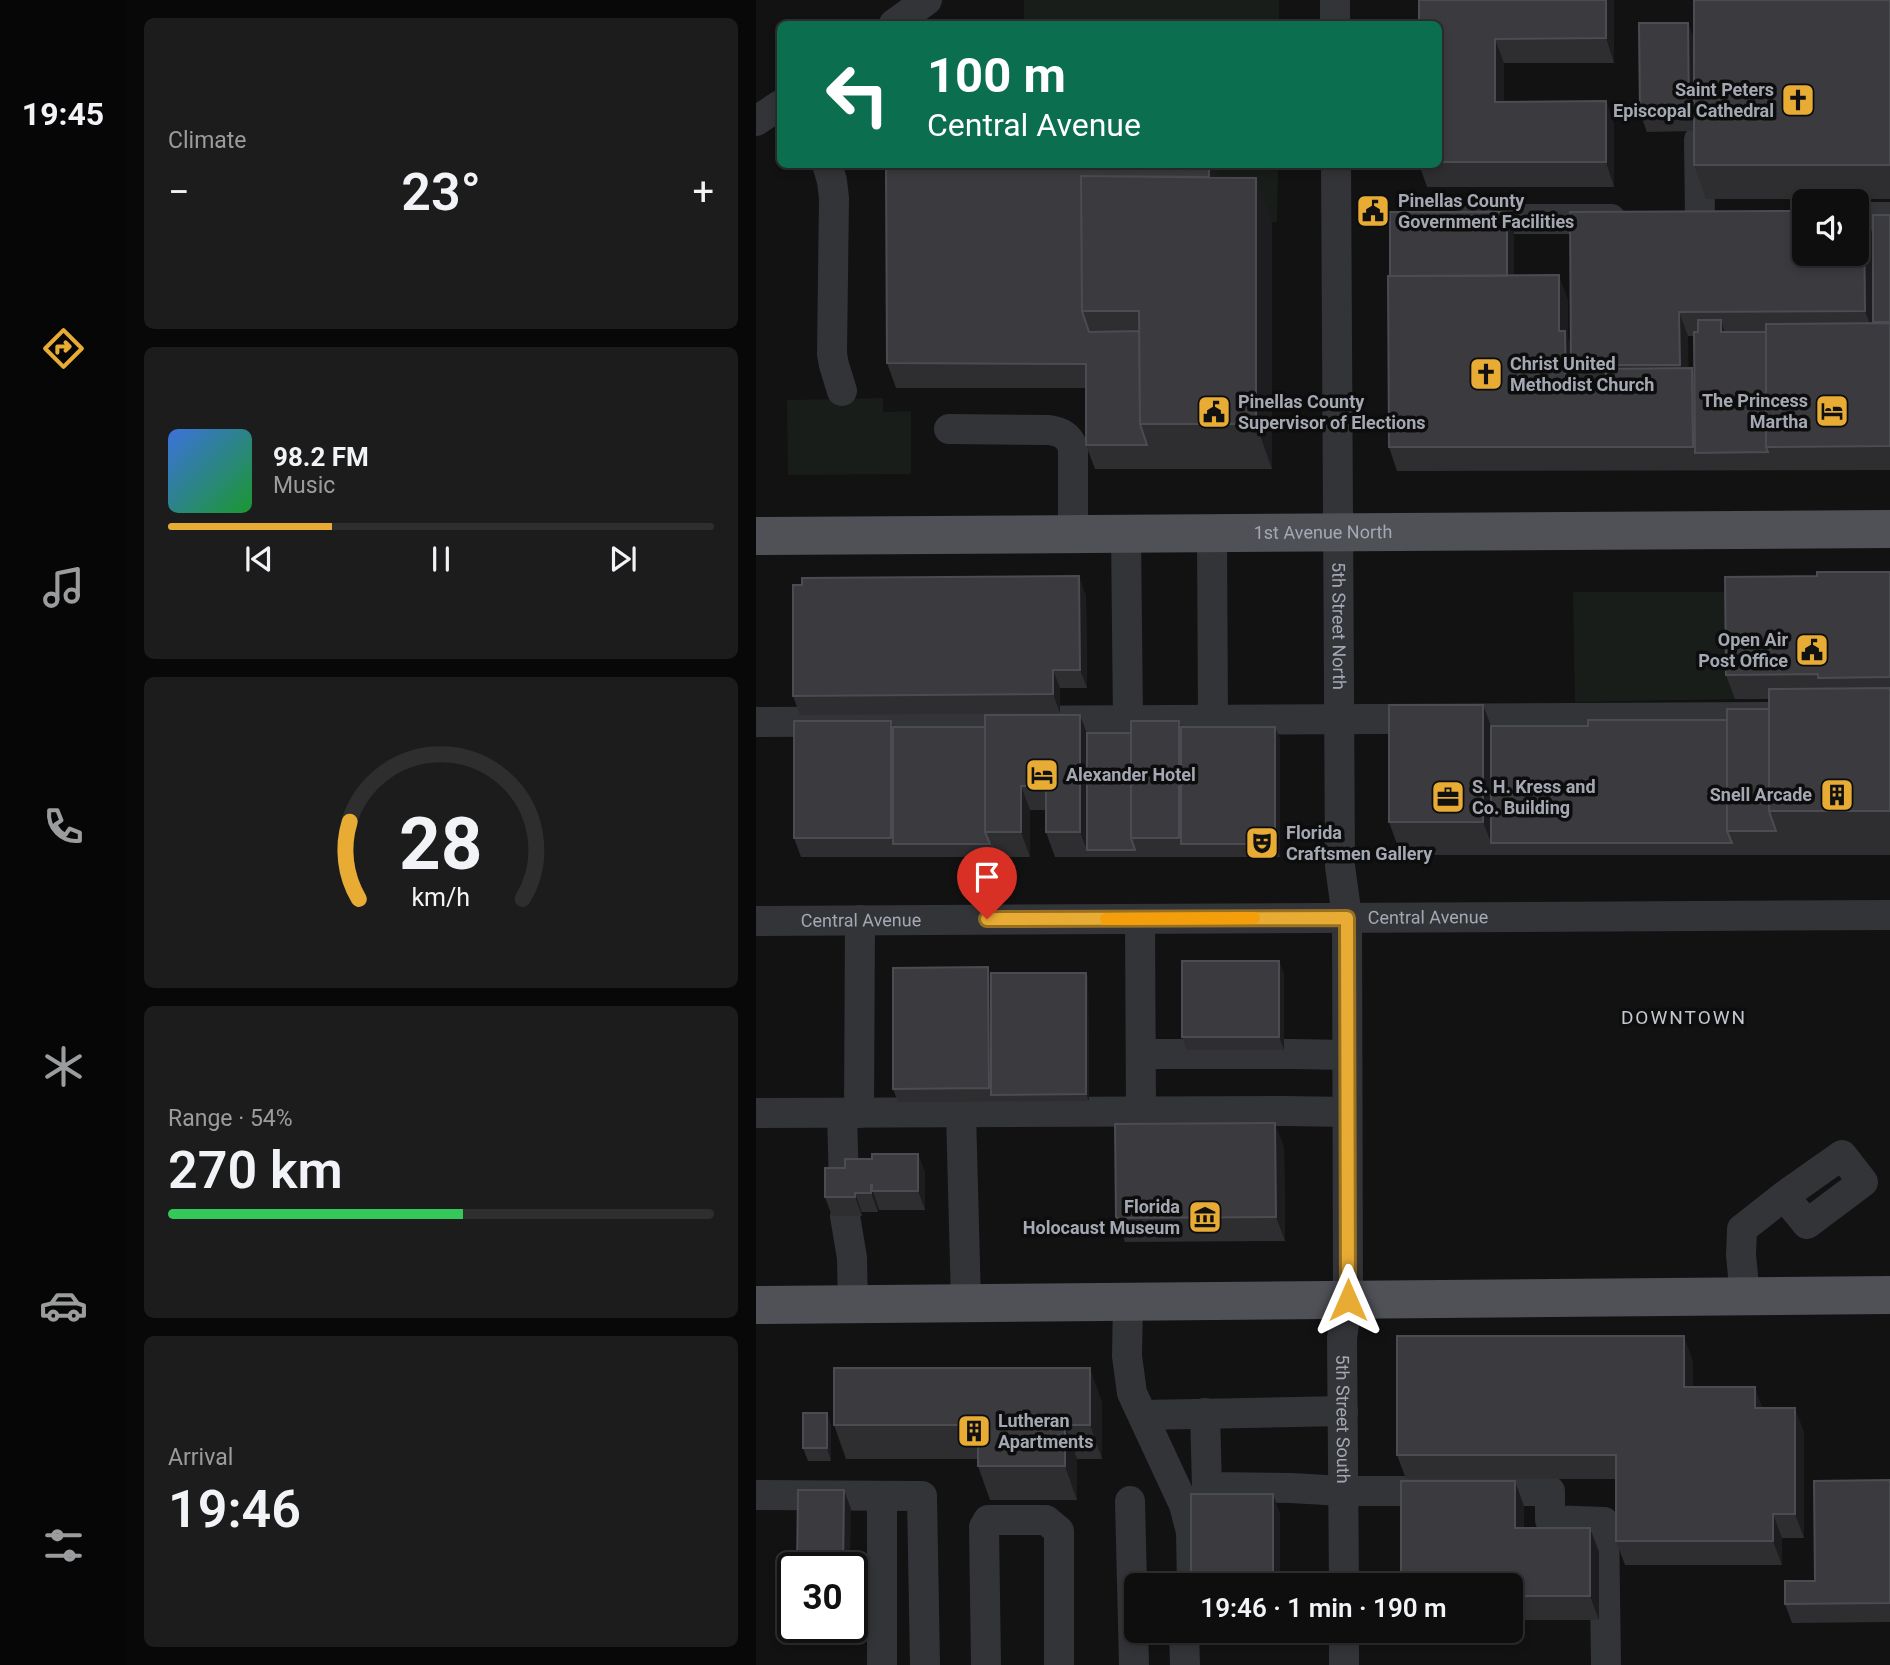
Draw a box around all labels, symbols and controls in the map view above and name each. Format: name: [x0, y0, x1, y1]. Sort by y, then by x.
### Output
text: 100 m: [927, 47, 1066, 104]
icon: left: [812, 49, 903, 140]
place label: Saint Peters Episcopal Cathedral: [1613, 79, 1774, 121]
church icon: Saint Peters Episcopal Cathedral: [1779, 81, 1817, 119]
text: 19:45: [22, 95, 104, 133]
text: Central Avenue: [927, 106, 1141, 144]
text: Climate: [168, 127, 247, 154]
text: 23°: [401, 162, 481, 223]
text: −: [168, 170, 190, 214]
text: +: [692, 170, 714, 214]
map controls: [1792, 189, 1869, 266]
button: sound: [1792, 189, 1869, 266]
place label: Pinellas County Government Facilities: [1398, 190, 1574, 232]
public building icon: Pinellas County Government Facilities: [1354, 192, 1392, 230]
icon: directions: [39, 324, 88, 373]
place label: Christ United Methodist Church: [1510, 353, 1654, 395]
church icon: Christ United Methodist Church: [1467, 355, 1505, 393]
place label: The Princess Martha: [1702, 390, 1808, 432]
place label: Pinellas County Supervisor of Elections: [1238, 391, 1426, 433]
hotel icon: The Princess Martha: [1813, 392, 1851, 430]
public building icon: Pinellas County Supervisor of Elections: [1195, 393, 1233, 431]
text: 98.2 FM: [273, 442, 369, 472]
text: Music: [273, 472, 335, 499]
street label: 1st Avenue North: [1254, 521, 1392, 543]
icon: previous: [240, 540, 278, 578]
icon: pause: [422, 540, 460, 578]
icon: next: [604, 540, 642, 578]
street label: 5th Street North: [1328, 562, 1350, 690]
icon: music: [39, 563, 88, 612]
place label: Open Air Post Office: [1698, 629, 1788, 671]
public building icon: Open Air Post Office: [1793, 631, 1831, 669]
hotel icon: Alexander Hotel: [1023, 756, 1061, 794]
place label: Alexander Hotel: [1066, 764, 1196, 785]
place label: S. H. Kress and Co. Building: [1472, 776, 1596, 818]
building icon: Snell Arcade: [1818, 776, 1856, 814]
office icon: S. H. Kress and Co. Building: [1429, 778, 1467, 816]
place label: Snell Arcade: [1710, 784, 1812, 805]
text: 28: [399, 801, 483, 887]
icon: phone: [39, 802, 88, 851]
place label: Florida Craftsmen Gallery: [1286, 822, 1433, 864]
theatre icon: Florida Craftsmen Gallery: [1243, 824, 1281, 862]
pin: [957, 847, 1017, 919]
icon: arrive: [968, 858, 1006, 896]
text: km/h: [412, 882, 470, 911]
street label: Central Avenue: [1368, 906, 1488, 928]
street label: Central Avenue: [801, 909, 921, 931]
district label: DOWNTOWN: [1621, 1006, 1747, 1029]
icon: climate: [39, 1042, 88, 1091]
text: Range · 54%: [168, 1105, 293, 1132]
text: 270 km: [168, 1140, 343, 1201]
place label: Florida Holocaust Museum: [1023, 1196, 1180, 1238]
museum icon: Florida Holocaust Museum: [1186, 1198, 1224, 1236]
position arrow: [1311, 1263, 1385, 1337]
icon: car: [39, 1281, 88, 1330]
street label: 5th Street South: [1332, 1354, 1354, 1484]
place label: Lutheran Apartments: [998, 1410, 1093, 1452]
building icon: Lutheran Apartments: [955, 1412, 993, 1450]
text: Arrival: [168, 1444, 233, 1471]
text: 19:46: [168, 1479, 301, 1540]
icon: filters: [39, 1521, 88, 1570]
speed limit sign: 30: [777, 1552, 868, 1643]
text: 19:46 · 1 min · 190 m: [1200, 1593, 1447, 1623]

